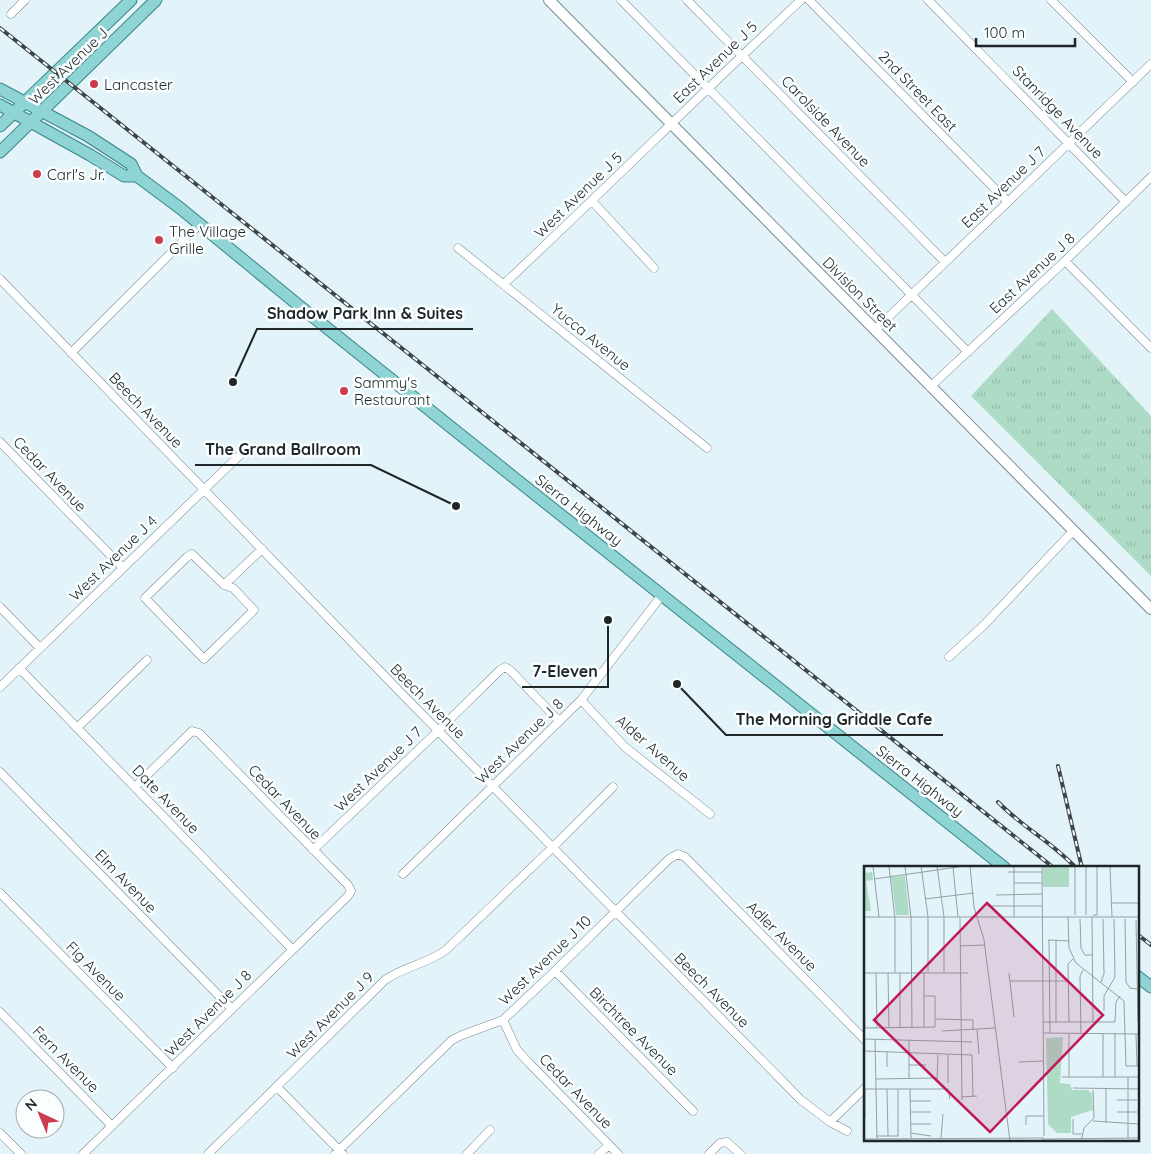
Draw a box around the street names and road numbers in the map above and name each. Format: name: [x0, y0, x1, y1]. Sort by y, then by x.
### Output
street label: East Avenue J 5: [669, 17, 761, 107]
street label: West Avenue J: [24, 23, 112, 109]
street label: 2nd Street East: [875, 47, 961, 135]
street label: Stanridge Avenue: [1009, 61, 1107, 163]
street label: Carolside Avenue: [777, 71, 875, 171]
street label: East Avenue J 7: [957, 142, 1049, 232]
street label: West Avenue J 5: [530, 148, 626, 242]
street label: East Avenue J 8: [985, 229, 1079, 317]
street label: Division Street: [819, 253, 901, 335]
street label: Yucca Avenue: [547, 299, 635, 375]
street label: Beech Avenue: [105, 368, 187, 452]
street label: Cedar Avenue: [9, 432, 91, 516]
street label: Sierra Highway: [532, 470, 626, 550]
street label: West Avenue J 4: [65, 511, 161, 605]
street label: Beech Avenue: [386, 659, 470, 743]
street label: West Avenue J 8: [471, 694, 567, 788]
street label: Alder Avenue: [612, 711, 694, 785]
street label: West Avenue J 7: [330, 722, 426, 816]
street label: Sierra Highway: [873, 741, 967, 821]
street label: Date Avenue: [128, 760, 204, 838]
street label: Cedar Avenue: [244, 760, 326, 844]
street label: Elm Avenue: [91, 845, 161, 917]
street label: Adler Avenue: [743, 897, 821, 975]
street label: West Avenue J 10: [495, 911, 595, 1009]
street label: Fig Avenue: [62, 937, 130, 1005]
street label: Beech Avenue: [670, 948, 754, 1032]
street label: West Avenue J 8: [161, 966, 255, 1060]
street label: West Avenue J 9: [282, 967, 378, 1063]
street label: Birchtree Avenue: [586, 983, 682, 1079]
street label: Fern Avenue: [29, 1022, 103, 1096]
street label: Cedar Avenue: [535, 1049, 617, 1133]

